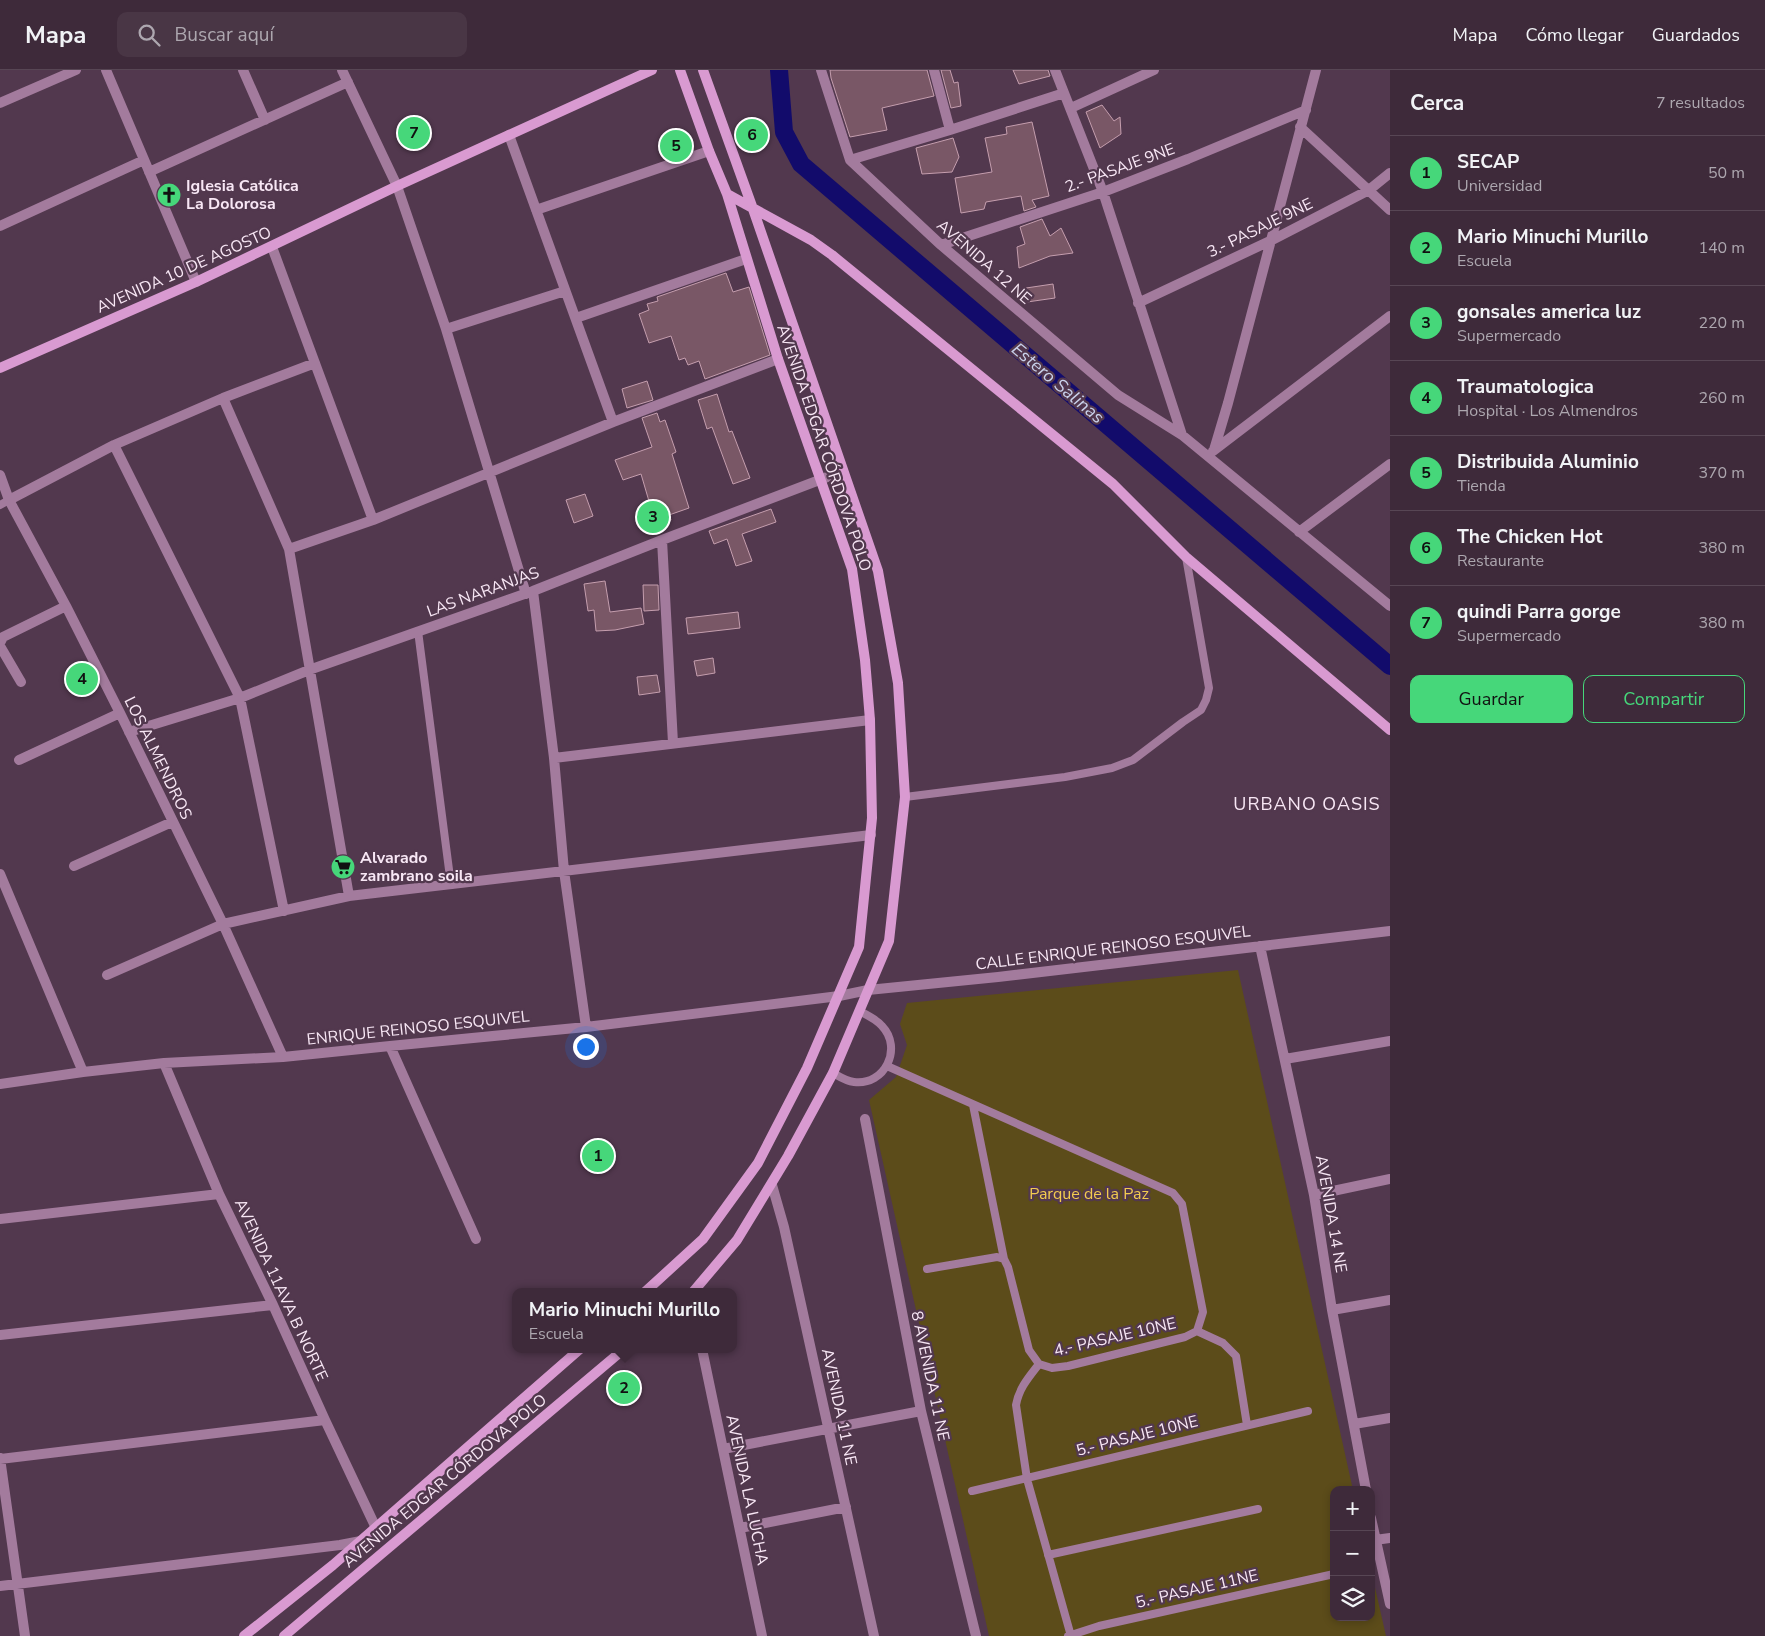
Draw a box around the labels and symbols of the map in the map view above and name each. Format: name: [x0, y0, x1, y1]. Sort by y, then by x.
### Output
pin: 7: [398, 114, 430, 152]
pin: 6: [736, 116, 768, 154]
pin: 5: [660, 127, 692, 165]
street label: 2.- PASAJE 9NE: [1062, 138, 1178, 198]
place label: Iglesia Católica La Dolorosa: [186, 175, 299, 215]
church icon: Iglesia Católica La Dolorosa: [156, 182, 182, 208]
street label: 3.- PASAJE 9NE: [1203, 193, 1317, 263]
street label: AVENIDA 12 NE: [932, 215, 1036, 309]
street label: AVENIDA 10 DE AGOSTO: [93, 221, 275, 319]
street label: AVENIDA EDGAR CÓRDOVA POLO: [771, 322, 877, 574]
water label: Estero Salinas: [1007, 337, 1109, 429]
pin: 3: [637, 498, 669, 536]
street label: LAS NARANJAS: [424, 561, 542, 623]
pin: 4: [66, 660, 98, 698]
street label: LOS ALMENDROS: [119, 693, 197, 823]
district label: URBANO OASIS: [1233, 792, 1381, 816]
place label: Alvarado zambrano soila: [360, 847, 473, 887]
supermarket icon: Alvarado zambrano soila: [330, 854, 356, 880]
street label: CALLE ENRIQUE REINOSO ESQUIVEL: [974, 920, 1252, 976]
street label: ENRIQUE REINOSO ESQUIVEL: [306, 1005, 531, 1051]
your location: [573, 1034, 599, 1060]
pin: 1: [582, 1137, 614, 1175]
street label: AVENIDA 14 NE: [1310, 1153, 1352, 1275]
park label: Parque de la Paz: [1029, 1183, 1149, 1205]
street label: AVENIDA 11AVA B NORTE: [229, 1195, 333, 1385]
street label: 8 AVENIDA 11 NE: [905, 1309, 955, 1443]
street label: 4.- PASAJE 10NE: [1052, 1312, 1178, 1362]
street label: AVENIDA 11 NE: [816, 1347, 862, 1467]
pin: 2: [608, 1369, 640, 1407]
street label: AVENIDA EDGAR CÓRDOVA POLO: [338, 1389, 552, 1573]
street label: 5.- PASAJE 10NE: [1074, 1410, 1200, 1462]
street label: AVENIDA LA LUCHA: [720, 1413, 774, 1568]
street label: 5.- PASAJE 11NE: [1134, 1564, 1260, 1614]

